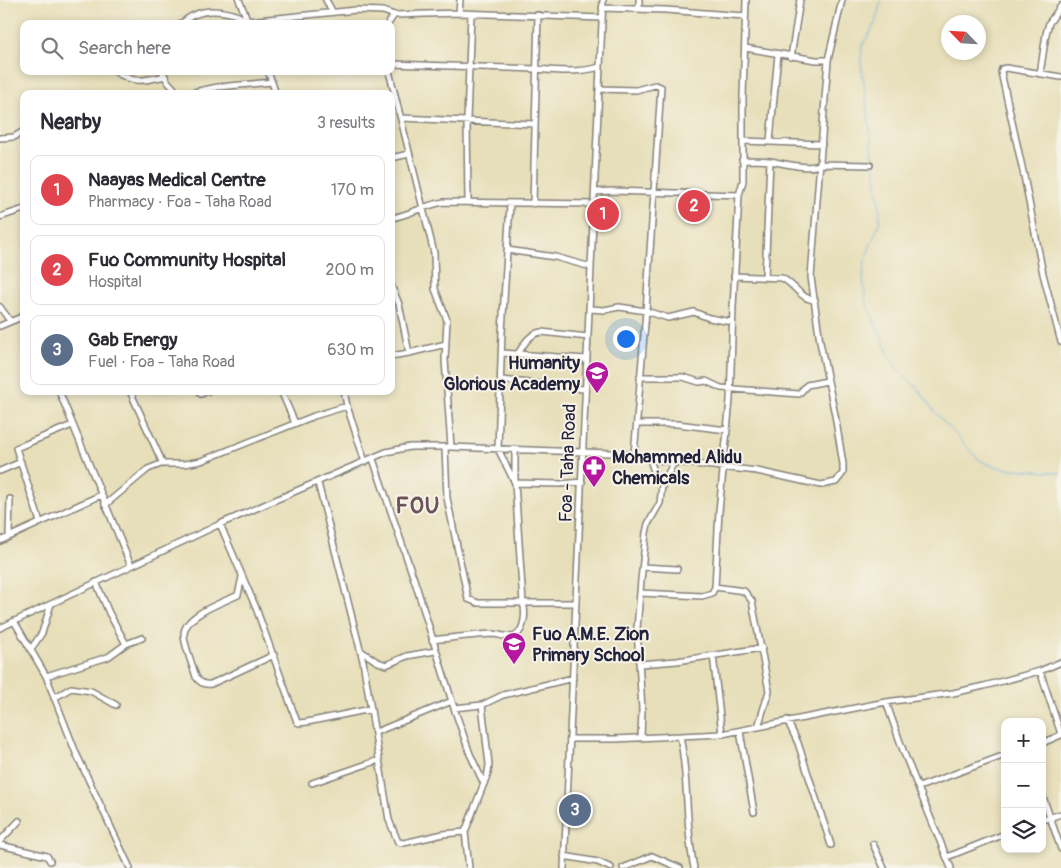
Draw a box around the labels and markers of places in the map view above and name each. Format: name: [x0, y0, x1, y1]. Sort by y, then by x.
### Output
pin: 2: [678, 187, 710, 225]
pin: 1: [587, 195, 619, 233]
place label: Humanity Glorious Academy: [443, 352, 580, 396]
school or university icon: Humanity Glorious Academy: [584, 360, 610, 394]
place label: Mohammed Alidu Chemicals: [612, 446, 742, 490]
pharmacy icon: Mohammed Alidu Chemicals: [581, 454, 607, 488]
place label: Fuo A.M.E. Zion Primary School: [532, 623, 649, 667]
school or university icon: Fuo A.M.E. Zion Primary School: [501, 631, 527, 665]
pin: 3: [559, 791, 591, 829]

